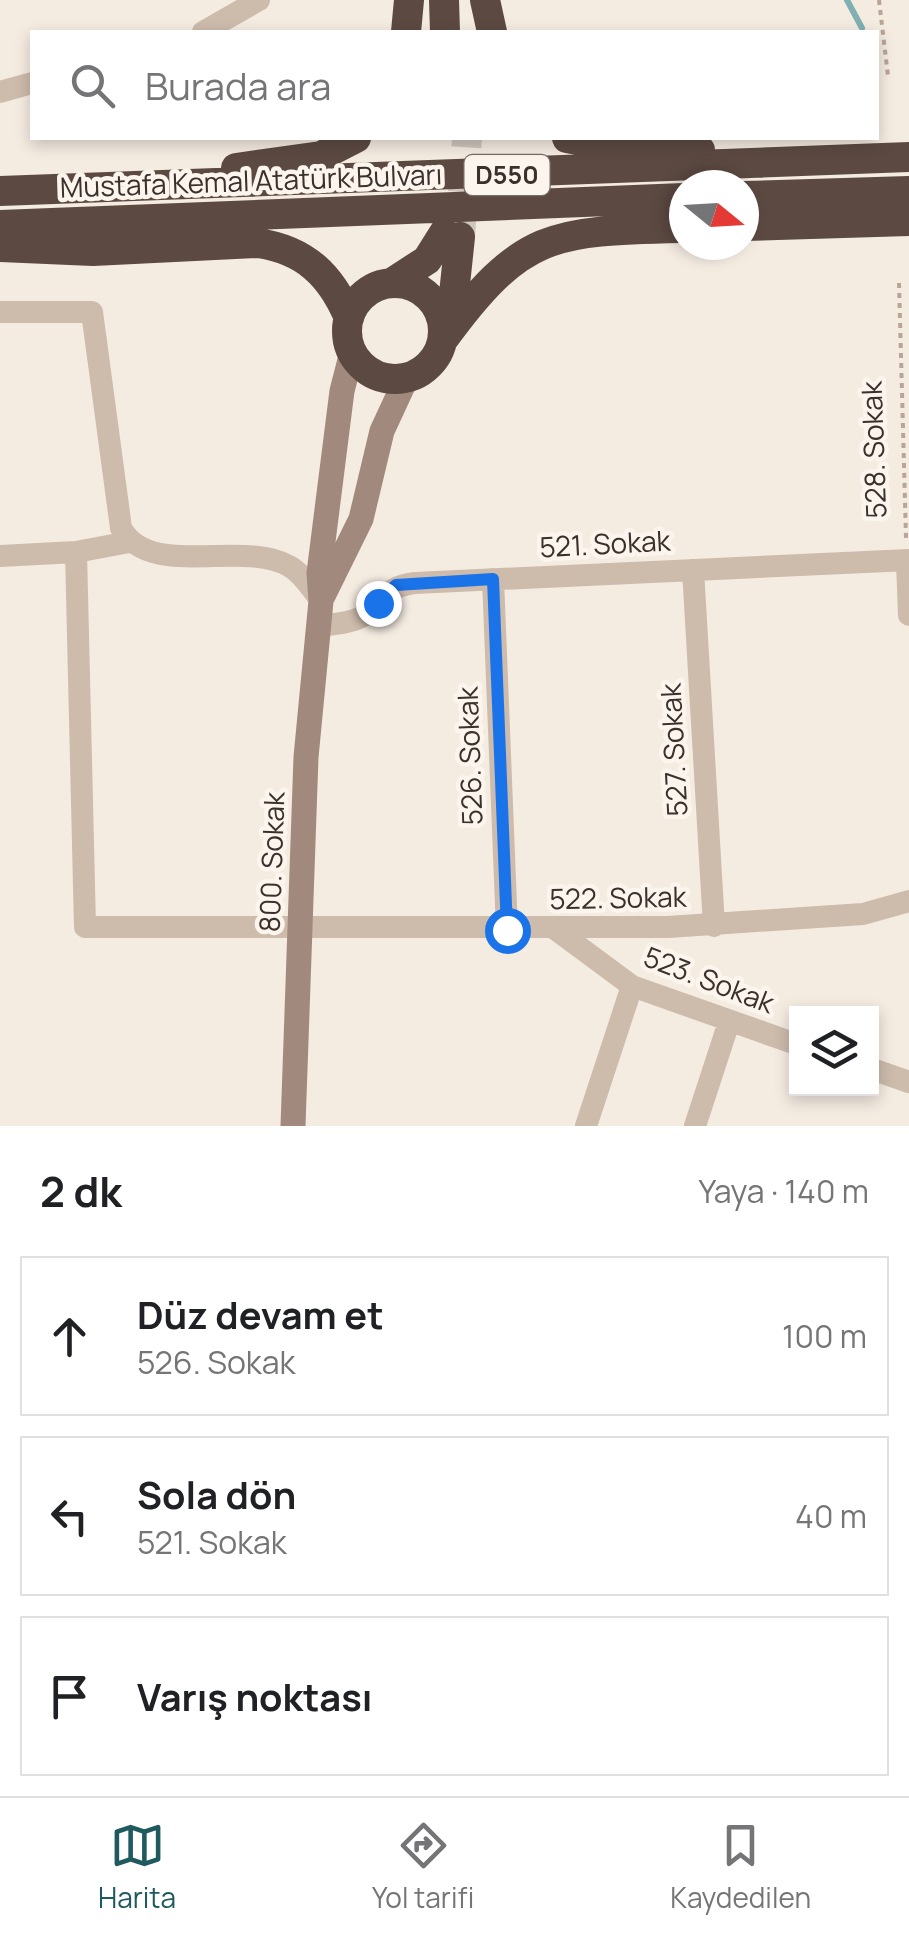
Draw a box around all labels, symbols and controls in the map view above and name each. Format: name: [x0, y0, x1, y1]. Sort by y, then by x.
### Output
search box: [30, 30, 879, 140]
icon: search: [65, 58, 120, 113]
text: Burada ara: [145, 59, 331, 111]
street label: Mustafa Kemal Atatürk Bulvarı: [59, 154, 443, 206]
road number: D550: [464, 155, 550, 195]
north arrow: [669, 170, 759, 260]
street label: 528. Sokak: [852, 380, 894, 519]
street label: 521. Sokak: [539, 521, 672, 565]
route end: [356, 581, 402, 627]
street label: 527. Sokak: [650, 681, 695, 818]
street label: 526. Sokak: [448, 685, 490, 826]
street label: 800. Sokak: [250, 790, 292, 933]
street label: 522. Sokak: [549, 877, 688, 917]
route start: [485, 908, 531, 954]
street label: 523. Sokak: [639, 937, 781, 1022]
map controls: [789, 1006, 879, 1096]
button: layers: [789, 1006, 879, 1096]
text: 2 dk: [40, 1162, 122, 1220]
text: Yaya · 140 m: [698, 1169, 869, 1213]
text: Düz devam et: [137, 1288, 384, 1340]
icon: ahead: [42, 1309, 97, 1364]
text: 100 m: [782, 1314, 867, 1358]
text: 526. Sokak: [137, 1340, 295, 1384]
text: Sola dön: [137, 1468, 296, 1520]
icon: left: [42, 1489, 97, 1544]
text: 40 m: [795, 1494, 867, 1538]
text: 521. Sokak: [137, 1520, 287, 1564]
icon: arrive: [42, 1669, 97, 1724]
text: Varış noktası: [137, 1670, 372, 1722]
tab: Harita: [98, 1818, 176, 1916]
tab: Yol tarifi: [372, 1818, 474, 1916]
tab: Kaydedilen: [670, 1818, 811, 1916]

